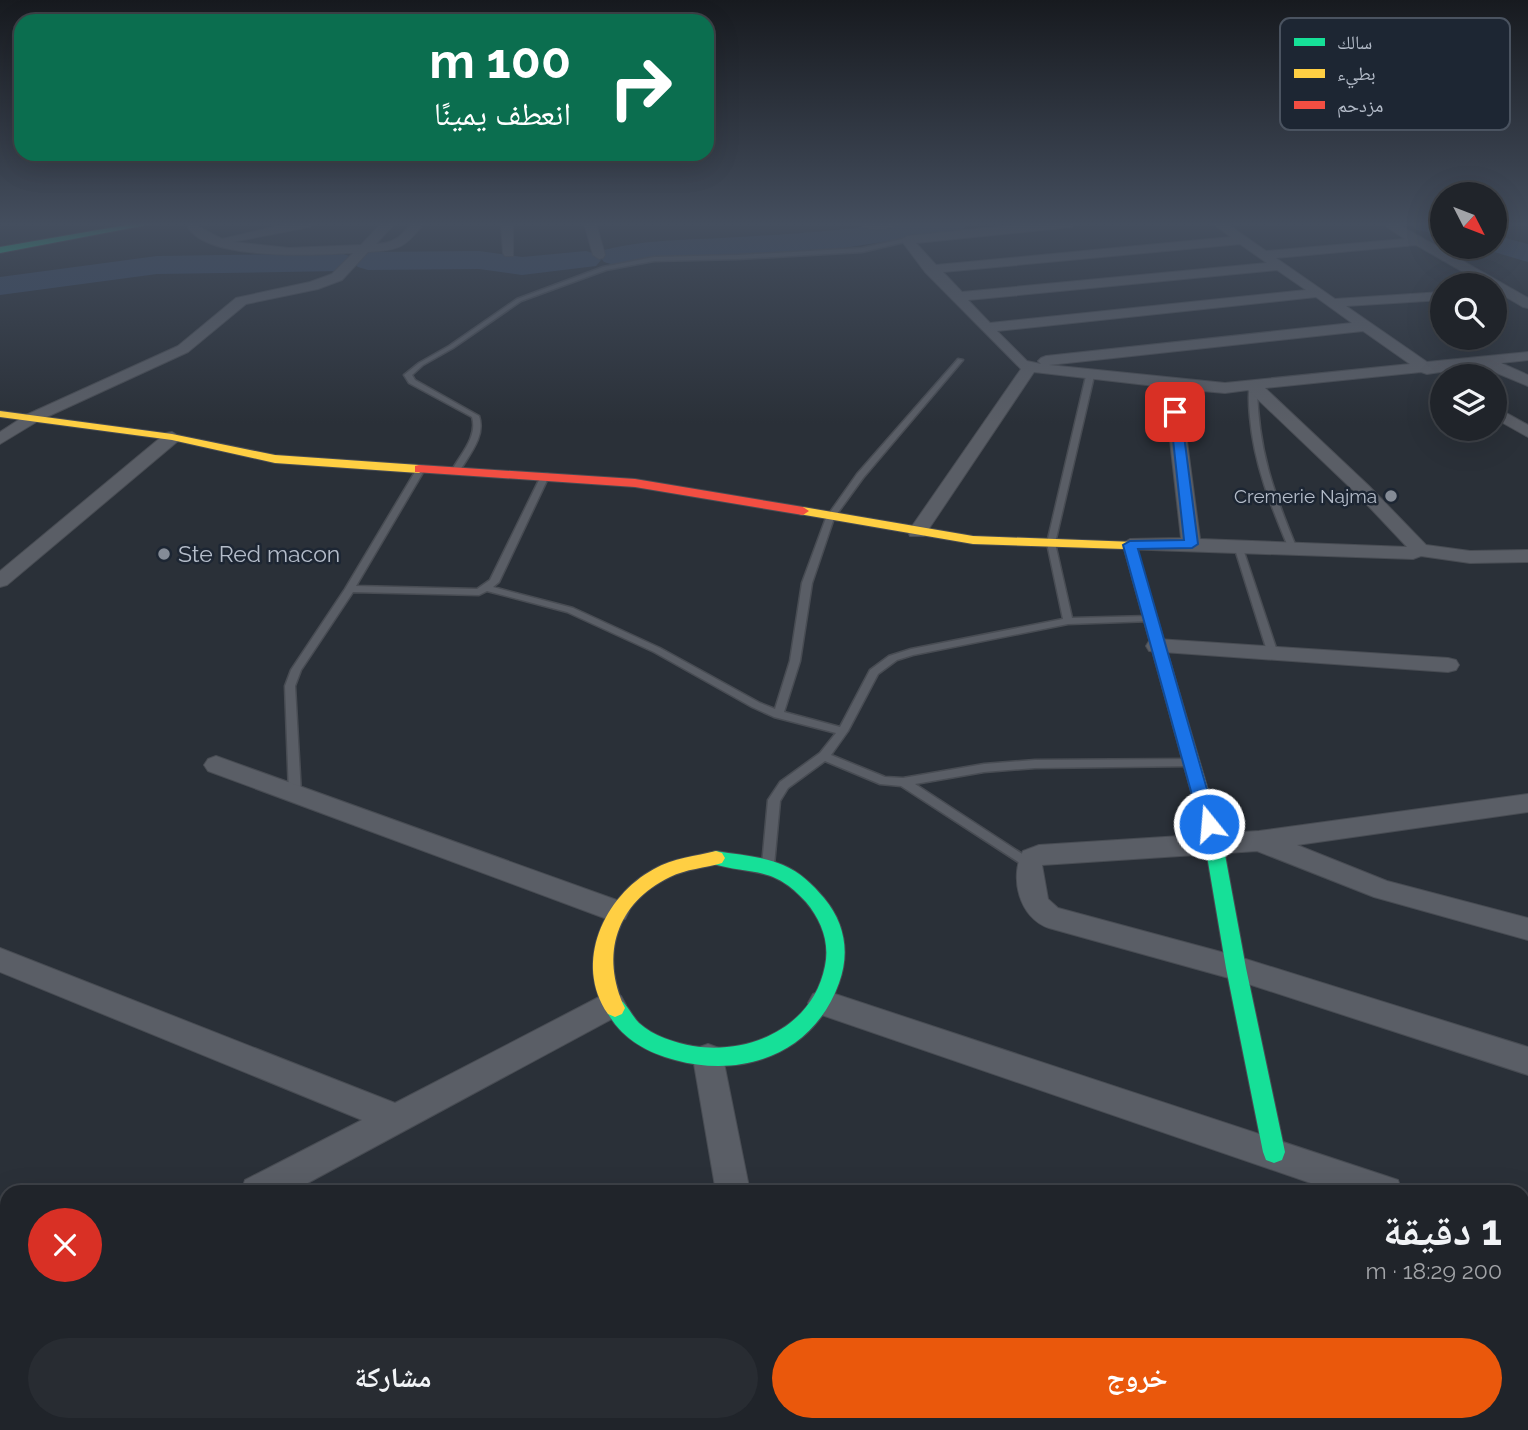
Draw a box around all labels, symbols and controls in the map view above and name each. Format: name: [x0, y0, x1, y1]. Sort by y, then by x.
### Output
legend: [1280, 18, 1510, 130]
text: سالك: [1337, 31, 1372, 53]
text: 100 m: [429, 32, 571, 89]
icon: right: [595, 42, 686, 133]
text: بطيء: [1337, 62, 1376, 89]
text: مزدحم: [1337, 94, 1383, 118]
text: انعطف يمينًا: [434, 95, 571, 132]
north arrow: [1430, 182, 1507, 259]
map controls: [1430, 182, 1507, 441]
button: search: [1430, 273, 1507, 350]
button: layers: [1430, 364, 1507, 441]
pin: [1145, 382, 1205, 442]
icon: arrive: [1156, 393, 1194, 431]
place label: Cremerie Najma: [1234, 485, 1377, 507]
marker: Cremerie Najma: [1383, 488, 1399, 504]
place label: Ste Red macon: [178, 540, 340, 567]
marker: Ste Red macon: [156, 546, 172, 562]
position arrow: [1172, 787, 1246, 861]
text: 1 دقيقة: [1383, 1206, 1502, 1255]
button: close: [28, 1208, 102, 1282]
text: 200 m · 18:29: [1366, 1257, 1502, 1284]
button: مشاركة: [28, 1338, 758, 1418]
button: خروج: [772, 1338, 1502, 1418]

